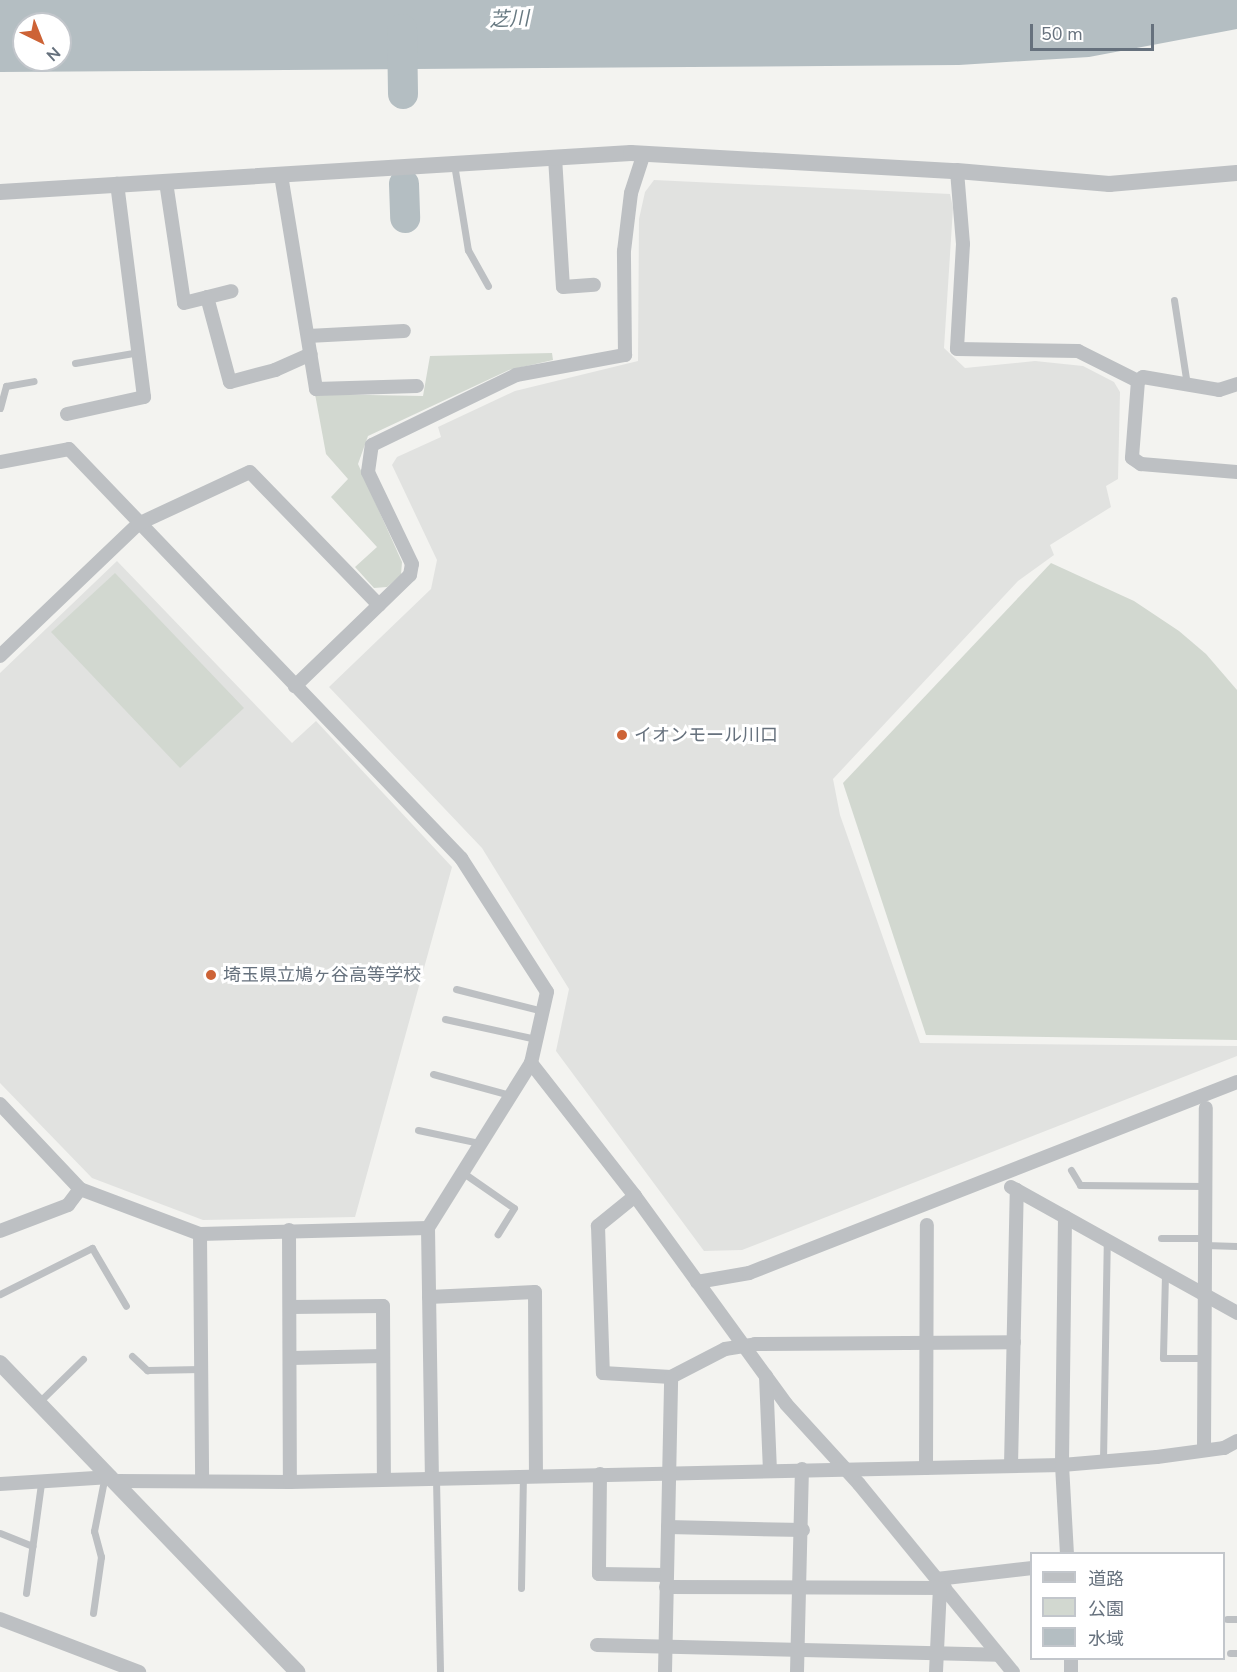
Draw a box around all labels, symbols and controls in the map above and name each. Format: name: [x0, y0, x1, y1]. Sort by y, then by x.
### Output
water label: 芝川: [489, 6, 529, 32]
north arrow: [12, 12, 72, 72]
scale bar: [1033, 12, 1158, 50]
text: 50 m: [1041, 22, 1083, 46]
text: N: [41, 42, 65, 66]
place label: イオンモール川口: [634, 724, 778, 746]
marker: イオンモール川口: [615, 728, 629, 742]
place label: 埼玉県立鳩ヶ谷高等学校: [223, 964, 421, 986]
marker: 埼玉県立鳩ヶ谷高等学校: [204, 968, 218, 982]
legend: [1030, 1552, 1225, 1660]
text: 道路: [1088, 1567, 1124, 1591]
text: 公園: [1088, 1597, 1124, 1621]
text: 水域: [1088, 1627, 1124, 1651]

